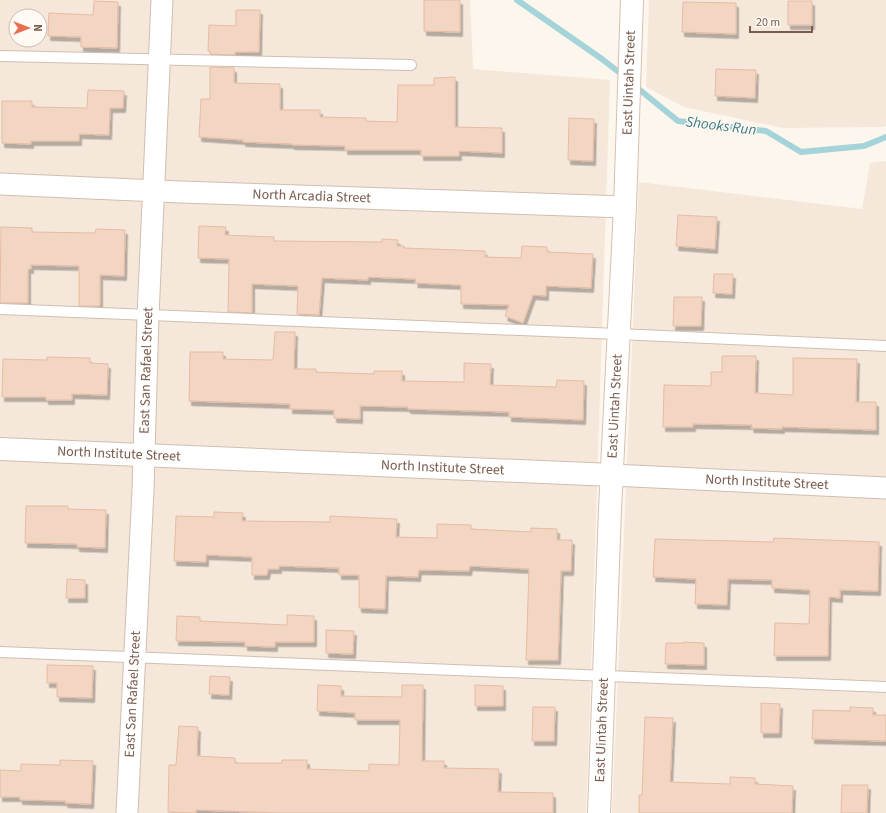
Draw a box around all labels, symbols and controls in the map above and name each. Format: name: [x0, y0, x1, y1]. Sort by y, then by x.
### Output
north arrow: [8, 8, 48, 48]
scale bar: [750, 8, 812, 34]
text: 20 m: [756, 14, 780, 31]
text: N: [30, 24, 45, 32]
street label: East Uintah Street: [617, 30, 641, 135]
water label: Shooks Run: [684, 111, 758, 141]
street label: North Arcadia Street: [252, 184, 372, 208]
street label: East San Rafael Street: [135, 306, 158, 434]
street label: East Uintah Street: [603, 353, 628, 459]
street label: North Institute Street: [57, 441, 181, 467]
street label: North Institute Street: [380, 455, 505, 480]
street label: North Institute Street: [705, 469, 829, 495]
street label: East San Rafael Street: [120, 630, 146, 758]
street label: East Uintah Street: [590, 677, 614, 783]

